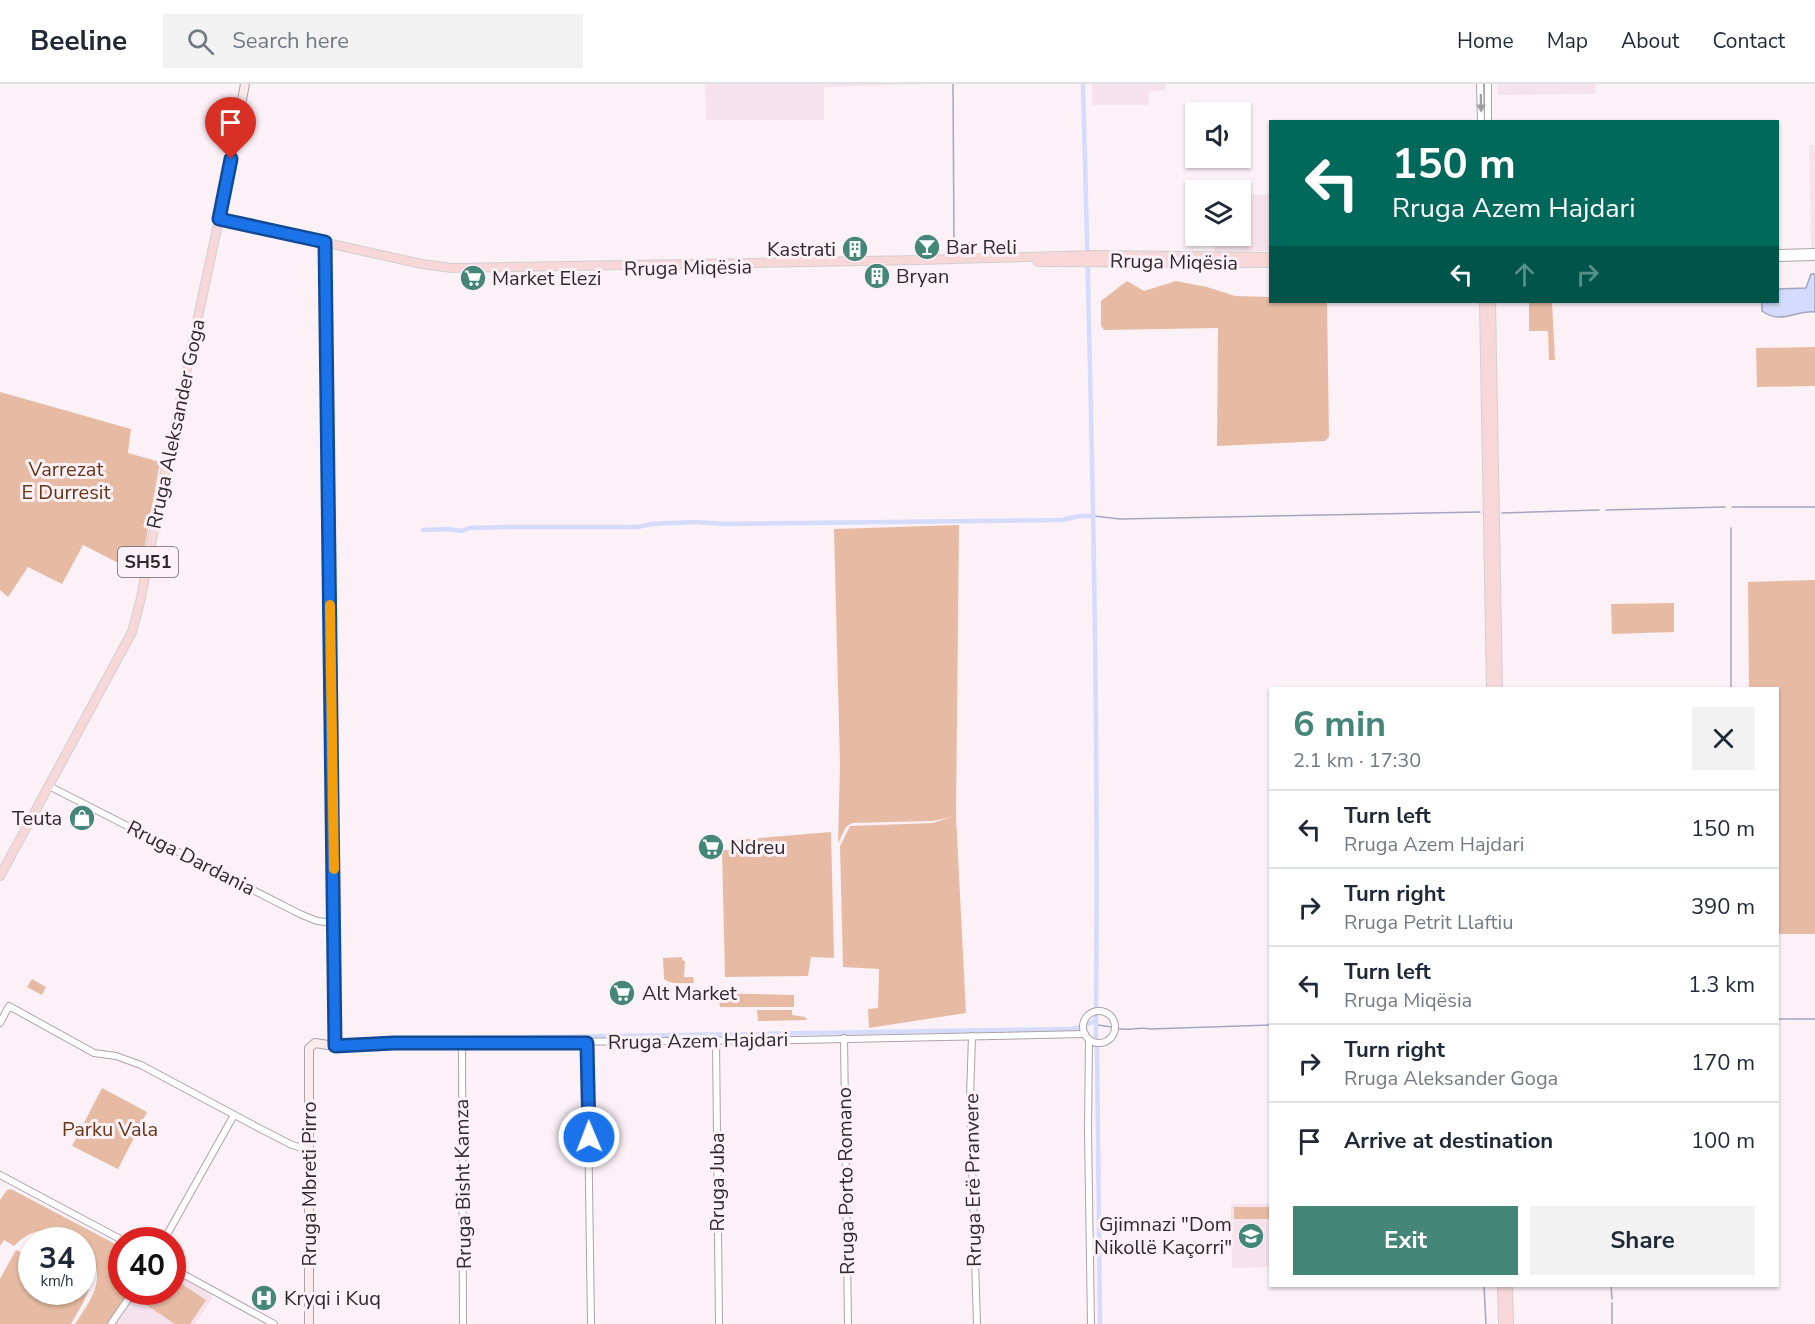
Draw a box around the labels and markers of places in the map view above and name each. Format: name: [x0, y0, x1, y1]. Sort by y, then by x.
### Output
pin: [205, 97, 256, 159]
bar icon: Bar Reli: [912, 232, 942, 262]
building icon: Kastrati: [840, 234, 870, 264]
place label: Bar Reli: [946, 234, 1017, 261]
place label: Kastrati: [767, 236, 836, 263]
building icon: Bryan: [862, 261, 892, 291]
supermarket icon: Market Elezi: [458, 263, 488, 293]
place label: Bryan: [896, 263, 949, 290]
place label: Market Elezi: [492, 265, 601, 292]
shop icon: Teuta: [67, 803, 97, 833]
place label: Teuta: [12, 805, 62, 832]
supermarket icon: Ndreu: [696, 832, 726, 862]
place label: Ndreu: [730, 834, 785, 861]
supermarket icon: Alt Market: [607, 978, 637, 1008]
place label: Alt Market: [642, 980, 738, 1007]
place label: Gjimnazi "Dom Nikollë Kaçorri": [1094, 1211, 1232, 1261]
school or university icon: Gjimnazi "Dom Nikollë Kaçorri": [1236, 1221, 1266, 1251]
hospital icon: Kryqi i Kuq: [249, 1283, 279, 1313]
place label: Kryqi i Kuq: [284, 1285, 381, 1312]

